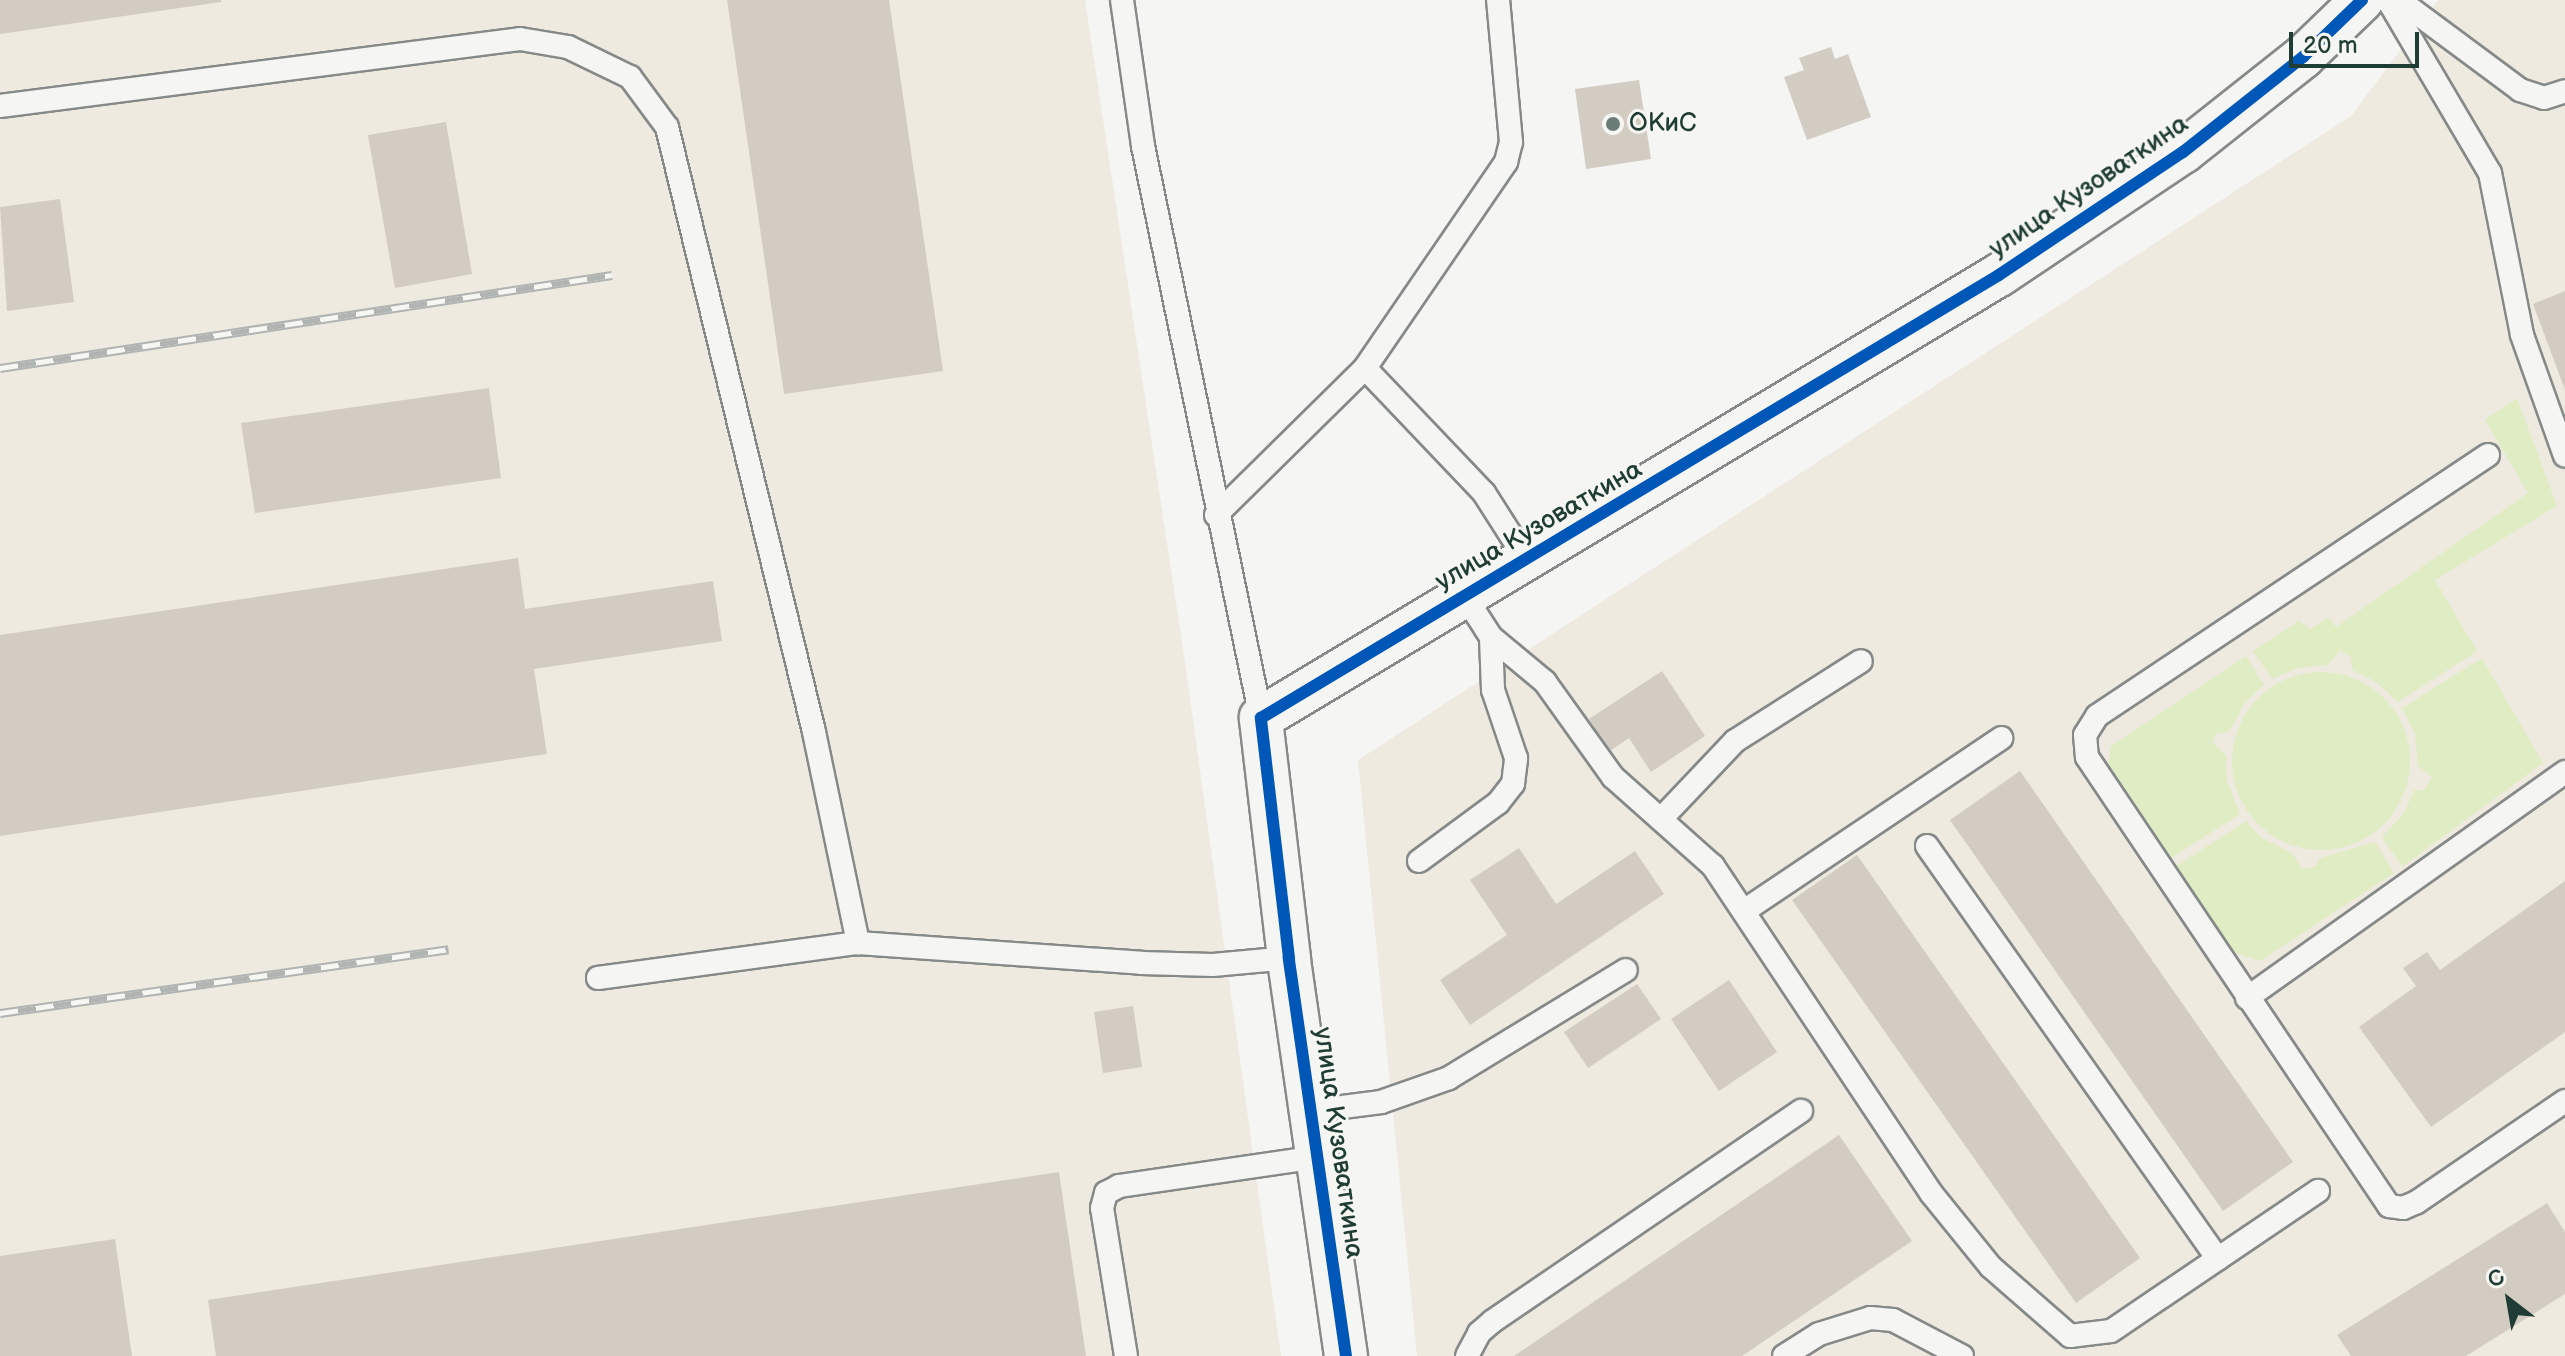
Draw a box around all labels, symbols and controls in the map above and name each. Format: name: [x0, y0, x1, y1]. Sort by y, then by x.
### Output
scale bar: [2293, 16, 2423, 66]
text: 20 m: [2303, 31, 2358, 60]
place label: ОКиС: [1629, 108, 1697, 140]
street label: улица Кузоваткина: [1984, 109, 2194, 265]
marker: ОКиС: [1604, 115, 1622, 133]
street label: улица Кузоваткина: [1430, 454, 1648, 598]
street label: улица Кузоваткина: [1306, 1025, 1370, 1261]
north arrow: [2469, 1260, 2549, 1340]
text: С: [2483, 1263, 2510, 1295]

